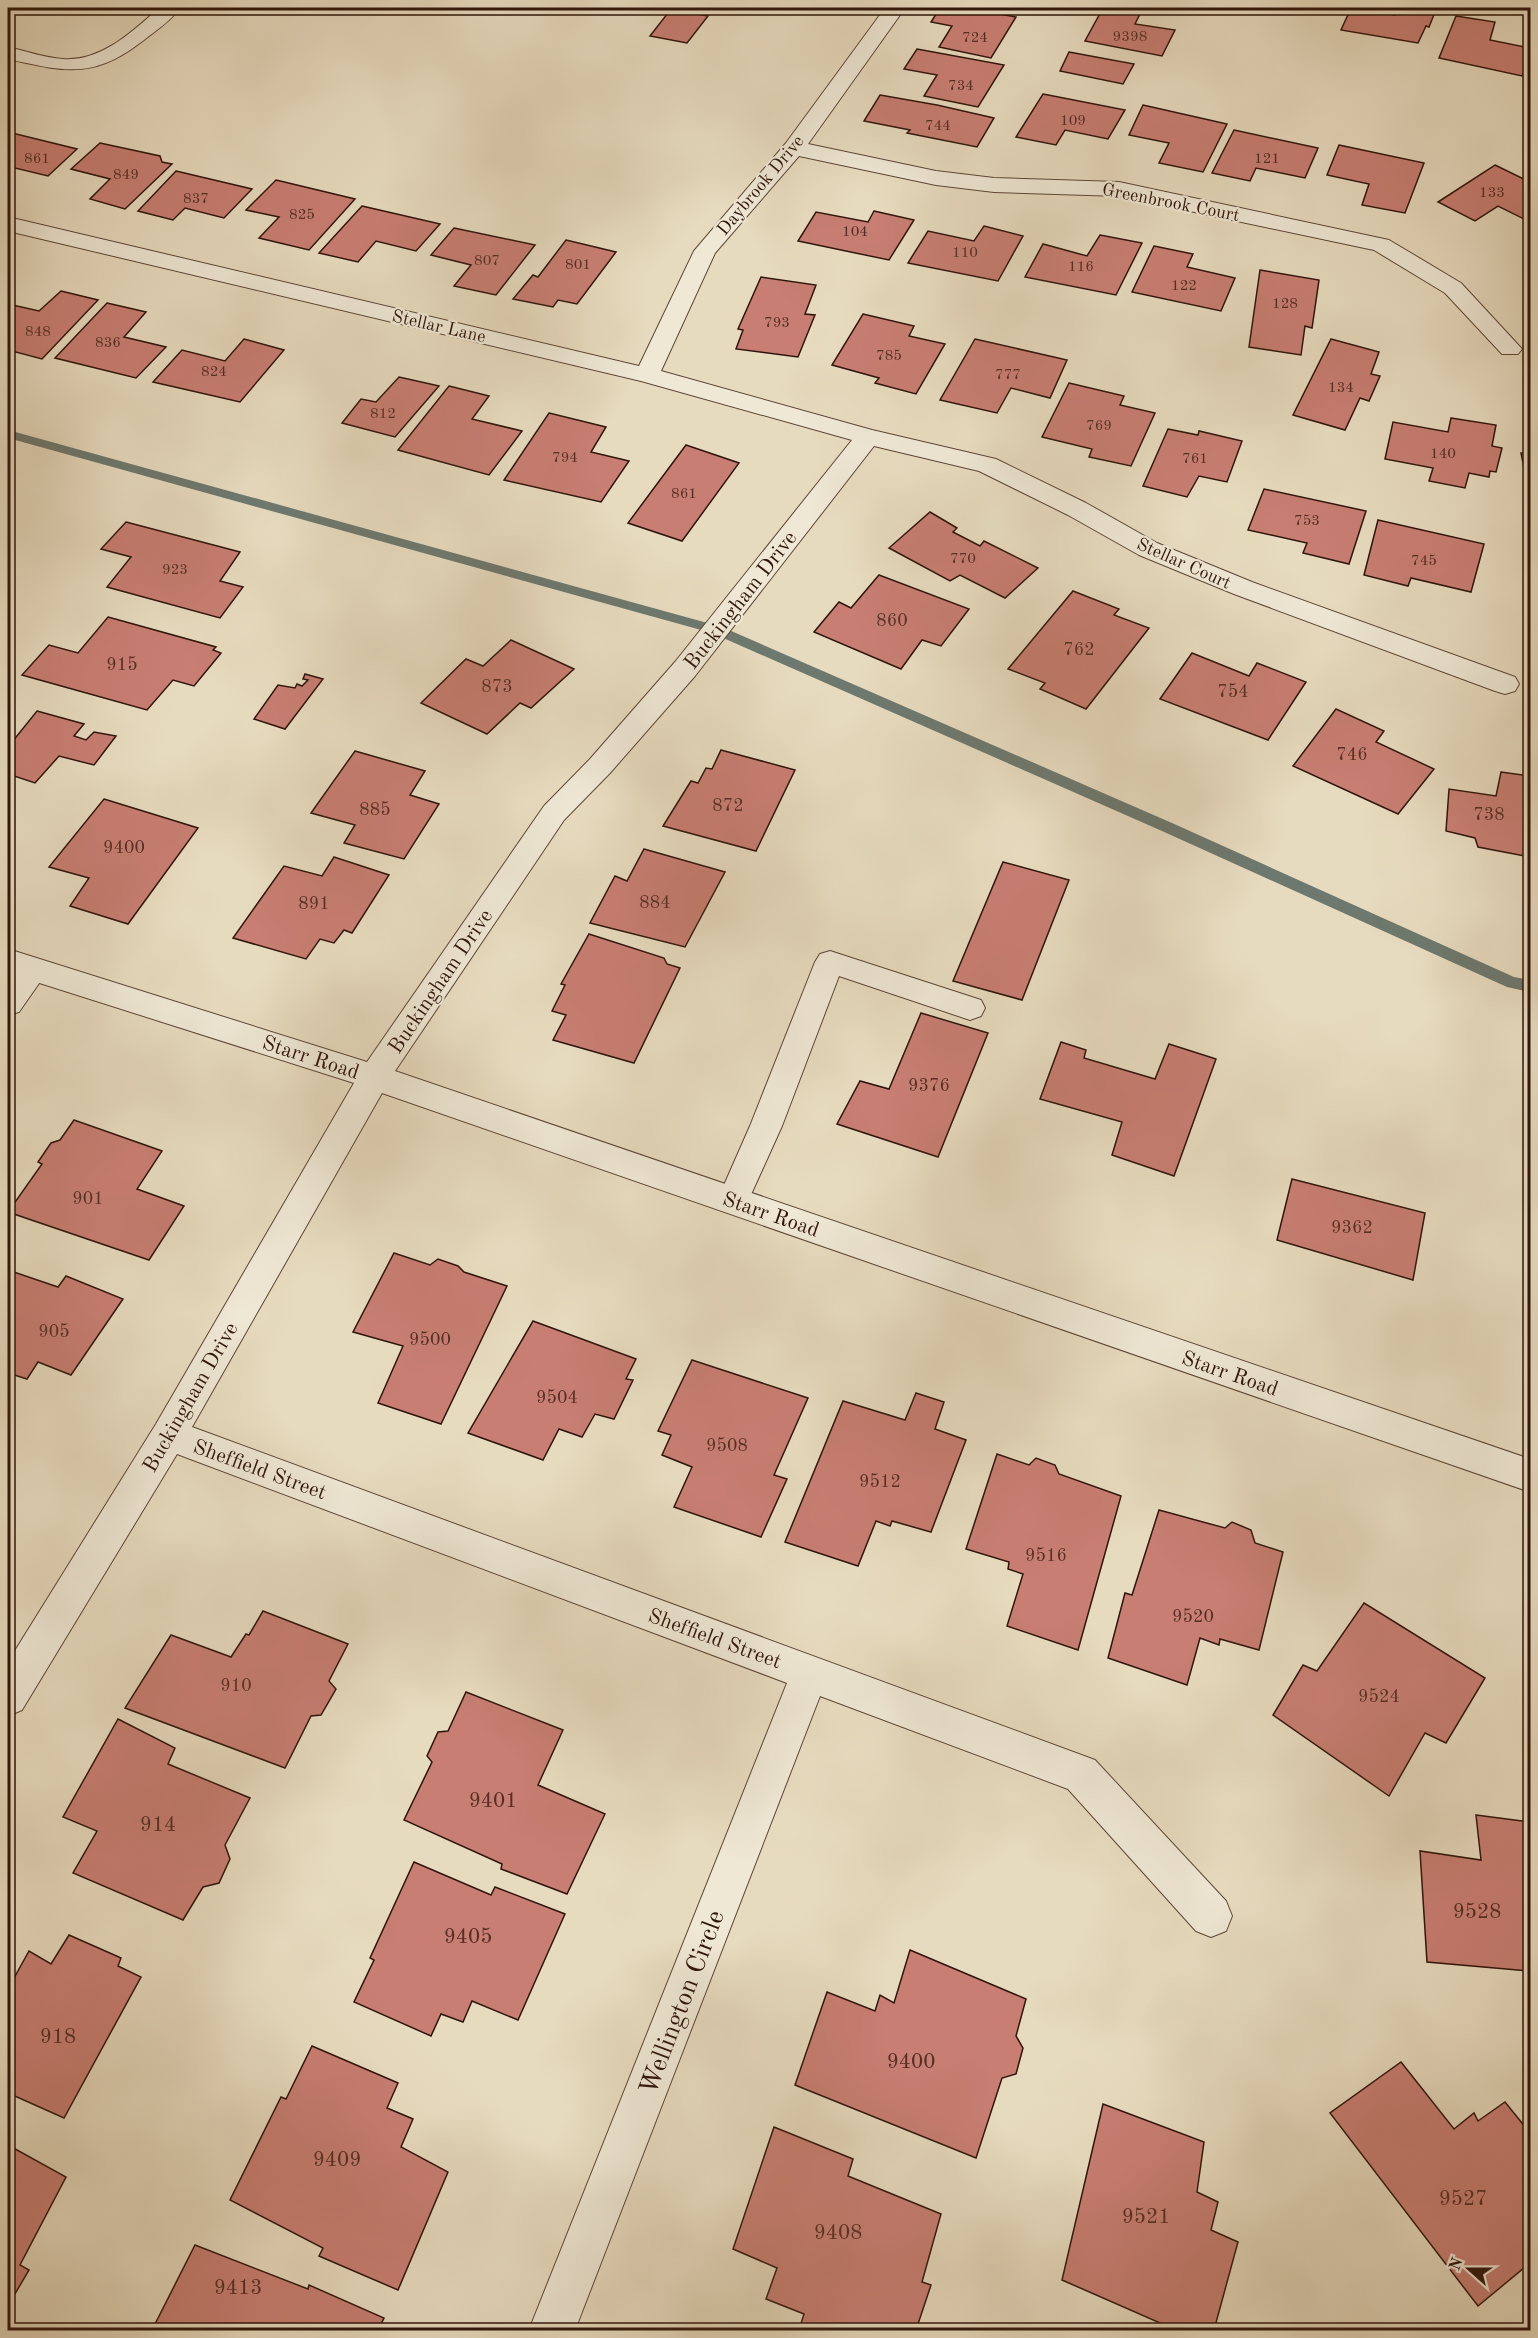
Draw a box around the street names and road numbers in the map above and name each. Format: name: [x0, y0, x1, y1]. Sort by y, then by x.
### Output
street label: Daybrook Drive: [714, 132, 808, 239]
street label: Greenbrook Court: [1100, 181, 1241, 225]
street label: Stellar Lane: [390, 307, 487, 347]
street label: Buckingham Drive: [681, 528, 801, 674]
street label: Stellar Court: [1134, 535, 1233, 593]
street label: Buckingham Drive: [385, 906, 497, 1058]
street label: Starr Road: [259, 1033, 362, 1084]
street label: Starr Road: [720, 1189, 822, 1242]
street label: Buckingham Drive: [140, 1319, 243, 1476]
street label: Starr Road: [1179, 1348, 1281, 1401]
street label: Sheffield Street: [190, 1437, 329, 1504]
street label: Sheffield Street: [645, 1606, 784, 1673]
street label: Wellington Circle: [636, 1907, 730, 2098]

